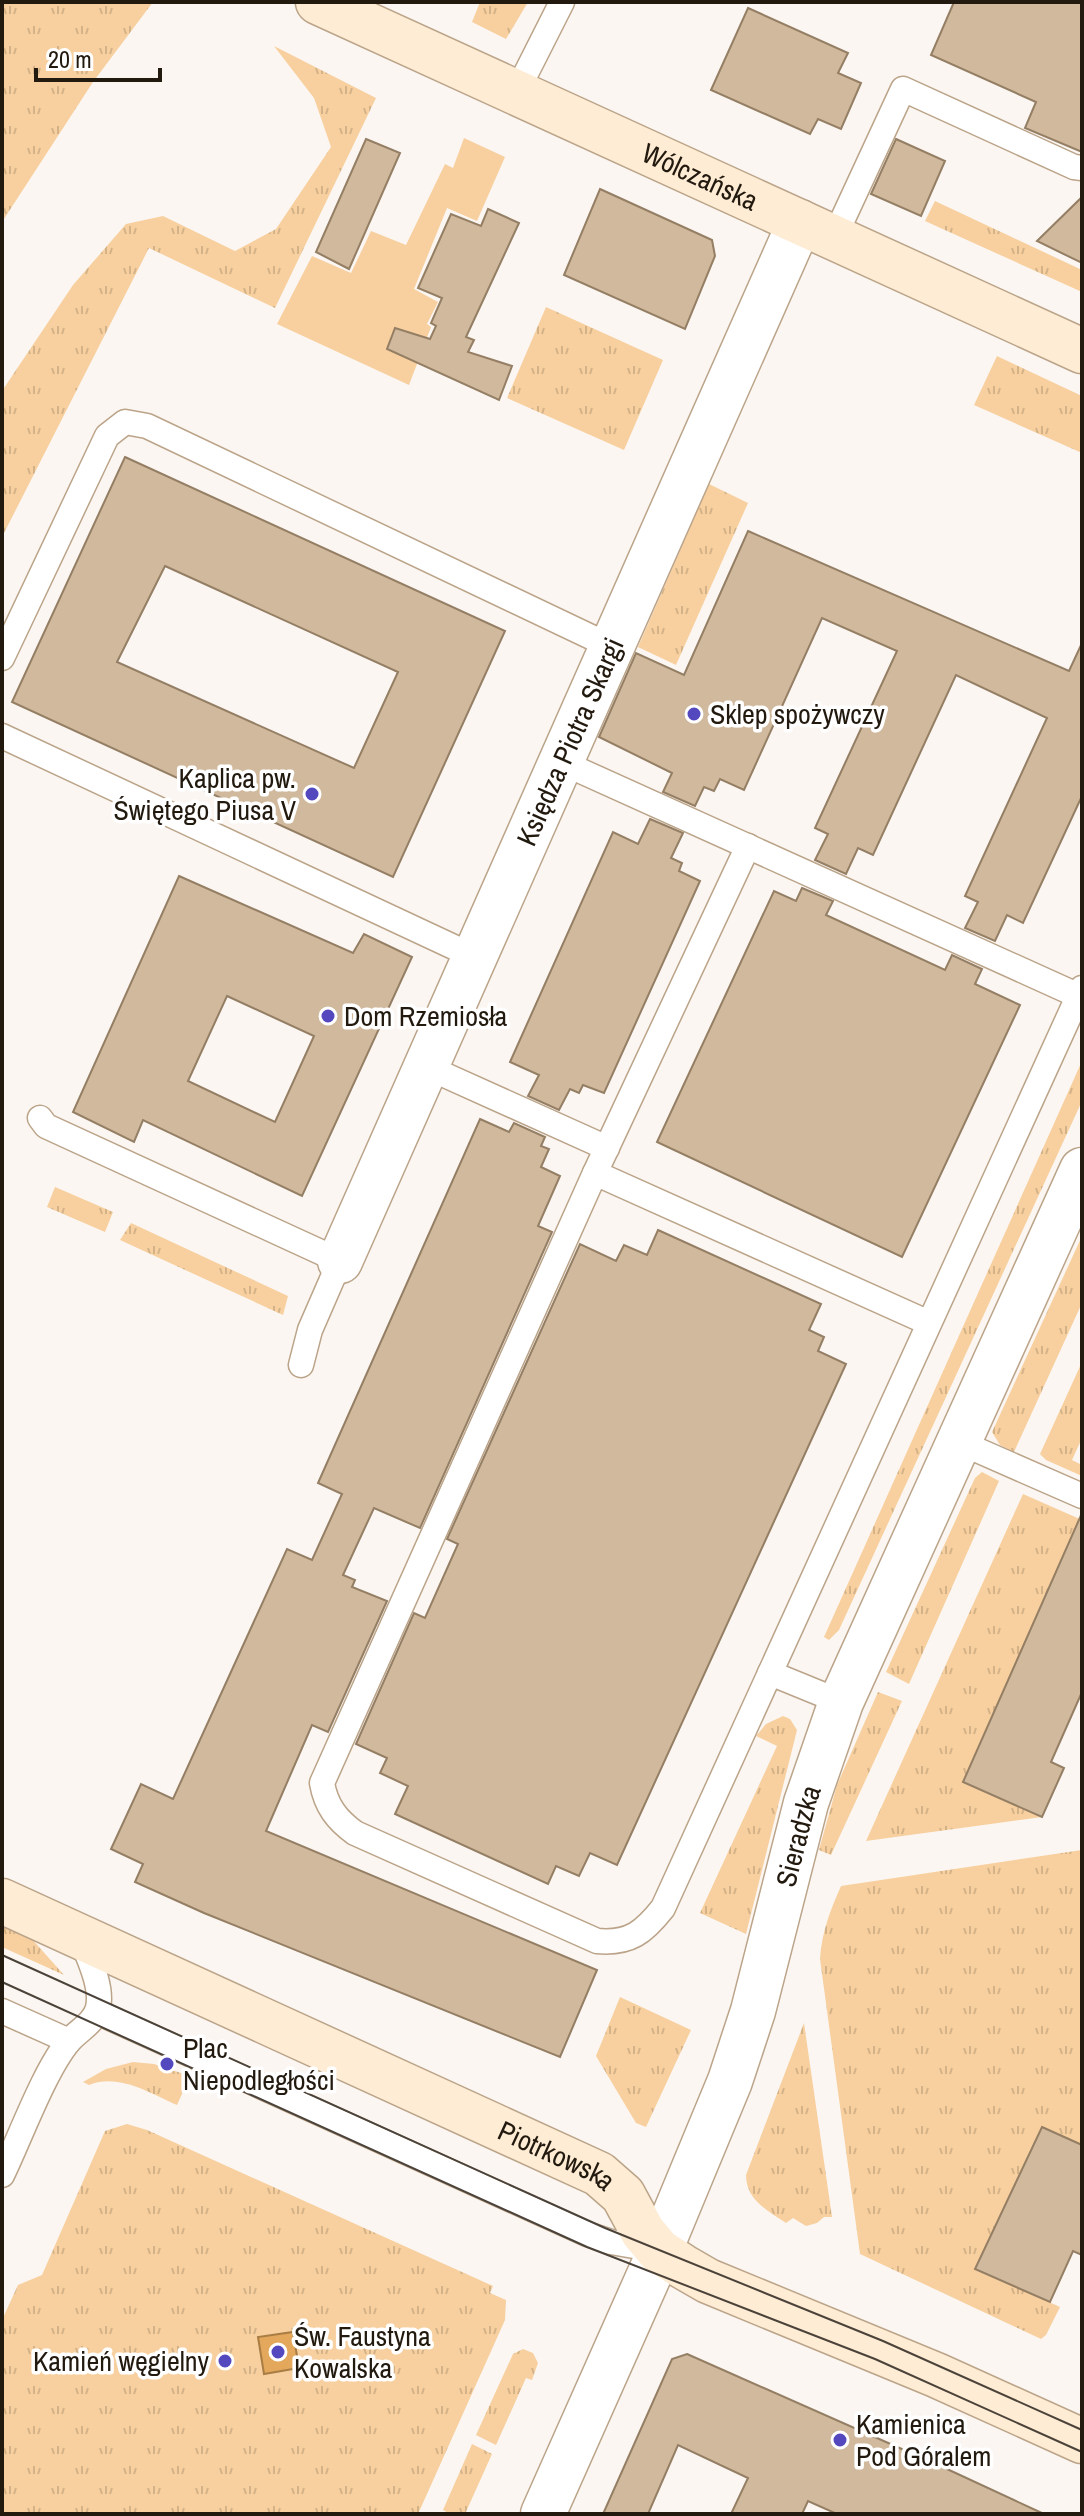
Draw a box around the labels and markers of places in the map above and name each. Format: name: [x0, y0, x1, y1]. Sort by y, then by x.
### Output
place label: Sklep spożywczy: [710, 695, 885, 733]
marker: Sklep spożywczy: [685, 705, 703, 723]
place label: Kaplica pw. Świętego Piusa V: [113, 759, 297, 829]
marker: Kaplica pw. Świętego Piusa V: [303, 785, 321, 803]
place label: Dom Rzemiosła: [344, 997, 508, 1035]
marker: Dom Rzemiosła: [319, 1007, 337, 1025]
place label: Plac Niepodległości: [183, 2029, 335, 2099]
marker: Plac Niepodległości: [158, 2055, 176, 2073]
place label: Św. Faustyna Kowalska: [294, 2317, 431, 2387]
place label: Kamień węgielny: [33, 2342, 210, 2380]
marker: Św. Faustyna Kowalska: [269, 2343, 287, 2361]
marker: Kamień węgielny: [216, 2352, 234, 2370]
place label: Kamienica Pod Góralem: [856, 2405, 991, 2475]
marker: Kamienica Pod Góralem: [831, 2431, 849, 2449]

